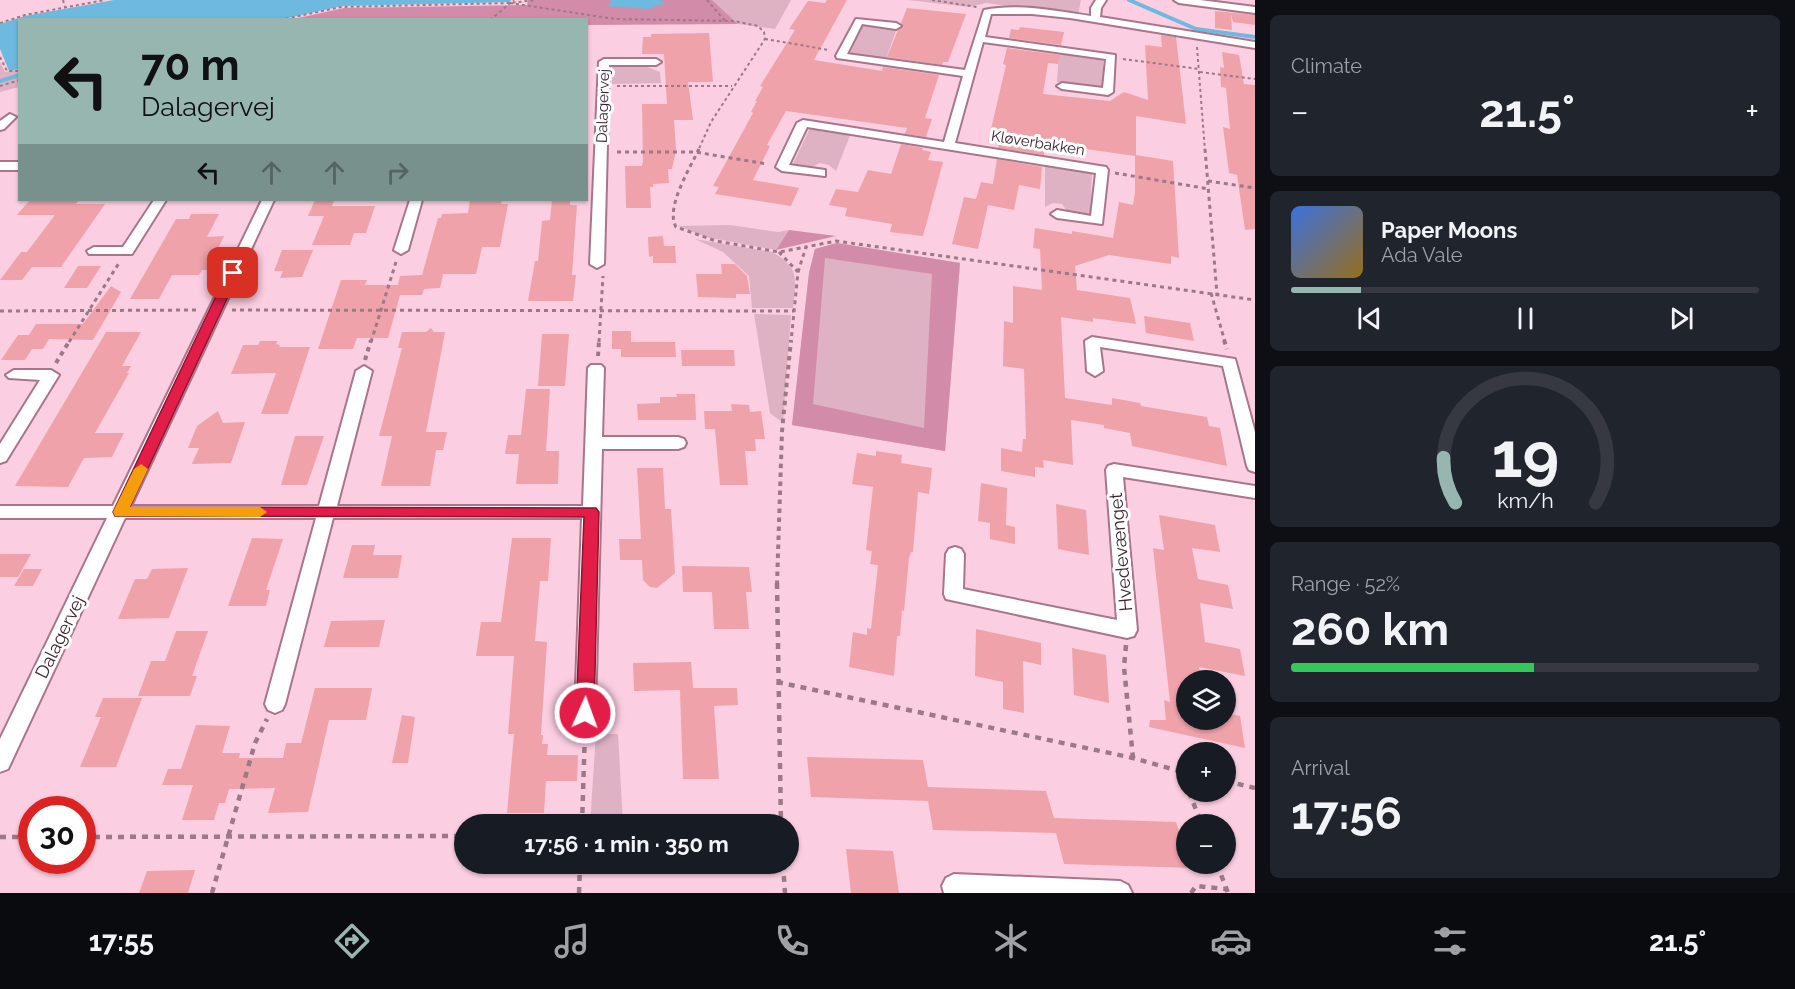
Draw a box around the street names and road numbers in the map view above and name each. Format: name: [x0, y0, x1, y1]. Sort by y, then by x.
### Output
street label: Dalagervej: [593, 69, 613, 143]
street label: Kløverbakken: [990, 127, 1086, 159]
street label: Hvedevænget: [1105, 492, 1136, 612]
street label: Dalagervej: [31, 592, 89, 681]

